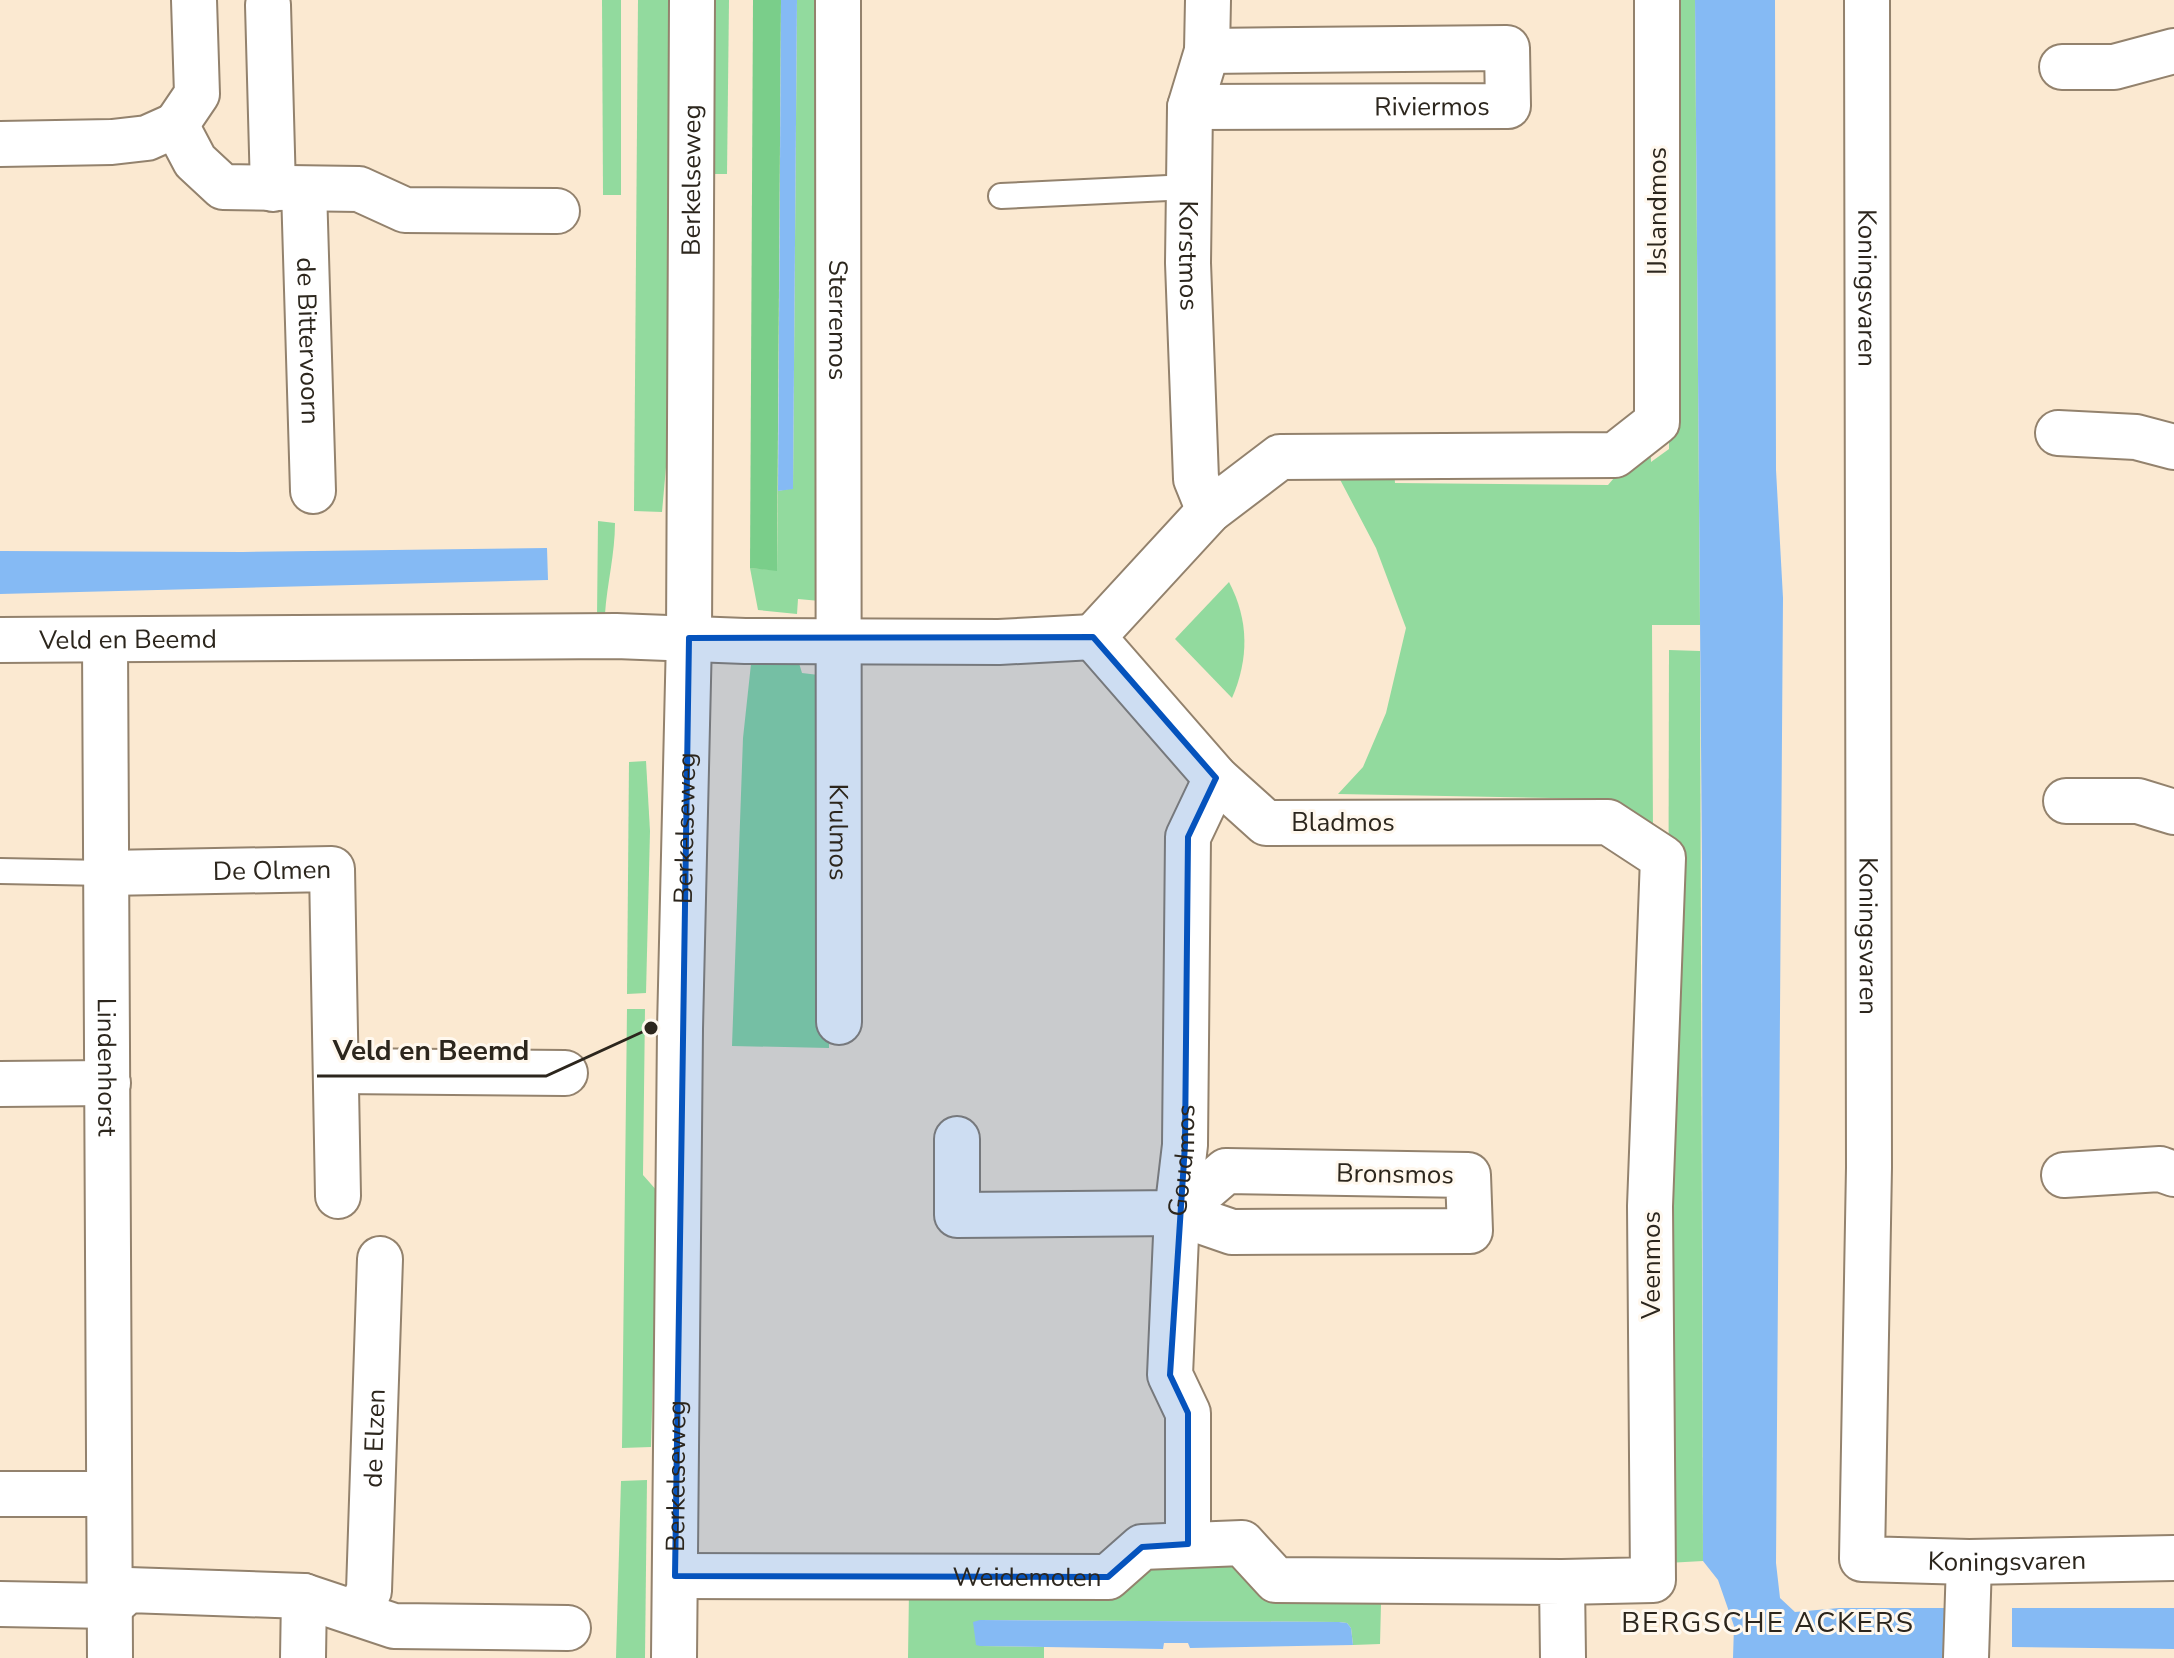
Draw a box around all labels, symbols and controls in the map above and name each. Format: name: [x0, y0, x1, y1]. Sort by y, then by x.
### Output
street label: Riviermos: [1374, 89, 1490, 124]
street label: Berkelseweg: [673, 104, 709, 256]
street label: IJslandmos: [1640, 147, 1675, 275]
street label: Korstmos: [1170, 200, 1207, 311]
street label: Koningsvaren: [1850, 209, 1885, 367]
street label: de Bittervoorn: [289, 257, 329, 425]
street label: Sterremos: [821, 260, 856, 380]
street label: Veld en Beemd: [38, 621, 217, 657]
street label: Berkelseweg: [665, 752, 704, 904]
street label: Krulmos: [821, 783, 856, 881]
street label: Bladmos: [1291, 805, 1395, 840]
street label: De Olmen: [212, 852, 331, 889]
street label: Koningsvaren: [1851, 857, 1886, 1015]
street label: Lindenhorst: [89, 998, 125, 1137]
callout: Veld en Beemd: [317, 1024, 546, 1076]
text: Veld en Beemd: [332, 1032, 529, 1070]
street label: Goudmos: [1159, 1104, 1203, 1218]
street label: Bronsmos: [1336, 1155, 1454, 1193]
street label: Veenmos: [1634, 1211, 1669, 1320]
street label: de Elzen: [355, 1388, 393, 1488]
street label: Berkelseweg: [658, 1400, 694, 1552]
street label: Koningsvaren: [1927, 1542, 2086, 1580]
street label: Weidemolen: [952, 1559, 1102, 1594]
district label: BERGSCHE ACKERS: [1621, 1604, 1915, 1642]

